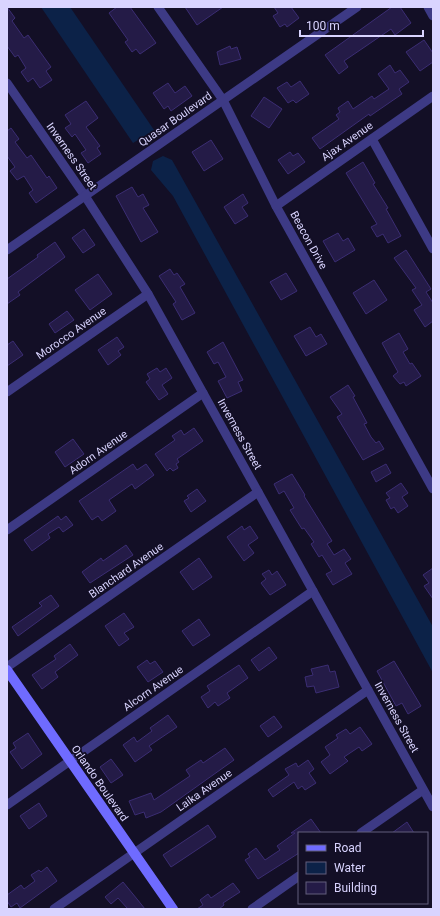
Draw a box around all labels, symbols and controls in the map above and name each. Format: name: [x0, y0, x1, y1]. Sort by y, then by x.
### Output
scale bar: [300, 12, 423, 38]
text: 100 m: [306, 19, 340, 33]
street label: Quasar Boulevard: [136, 89, 214, 150]
street label: Ajax Avenue: [319, 119, 376, 164]
street label: Inverness Street: [44, 120, 100, 193]
street label: Beacon Drive: [287, 209, 330, 272]
street label: Morocco Avenue: [34, 304, 109, 362]
street label: Inverness Street: [215, 397, 265, 472]
street label: Adorn Avenue: [67, 427, 130, 477]
street label: Blanchard Avenue: [87, 540, 166, 601]
street label: Alcorn Avenue: [121, 663, 186, 714]
street label: Inverness Street: [372, 680, 422, 755]
street label: Orlando Boulevard: [68, 743, 131, 824]
street label: Laika Avenue: [174, 766, 235, 814]
legend: [298, 832, 428, 904]
text: Road: [334, 841, 362, 855]
text: Water: [334, 861, 365, 875]
text: Building: [334, 881, 377, 895]

